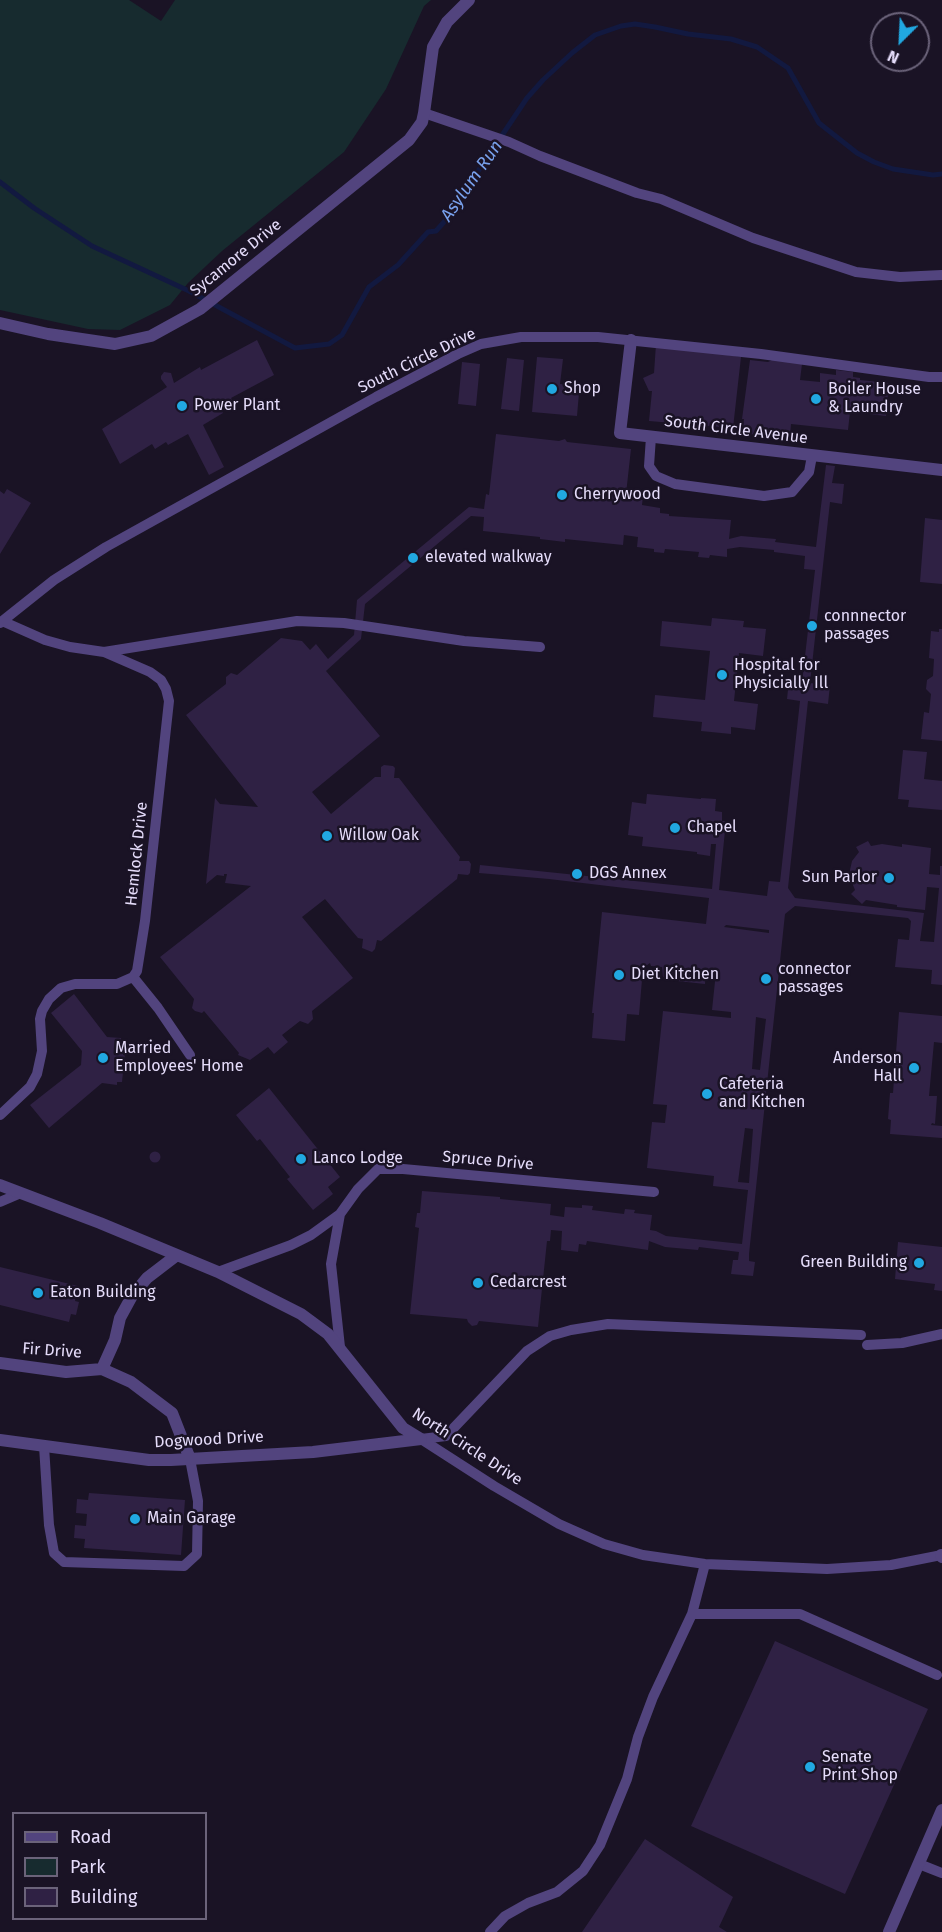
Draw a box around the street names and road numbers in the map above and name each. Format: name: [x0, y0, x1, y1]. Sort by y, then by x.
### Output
street label: Sycamore Drive: [187, 215, 285, 301]
street label: South Circle Drive: [355, 324, 479, 398]
street label: South Circle Avenue: [663, 412, 809, 448]
street label: Hemlock Drive: [122, 801, 152, 907]
street label: Spruce Drive: [442, 1147, 534, 1175]
street label: Fir Drive: [22, 1339, 82, 1363]
street label: North Circle Drive: [408, 1404, 526, 1490]
street label: Dogwood Drive: [154, 1428, 264, 1452]

